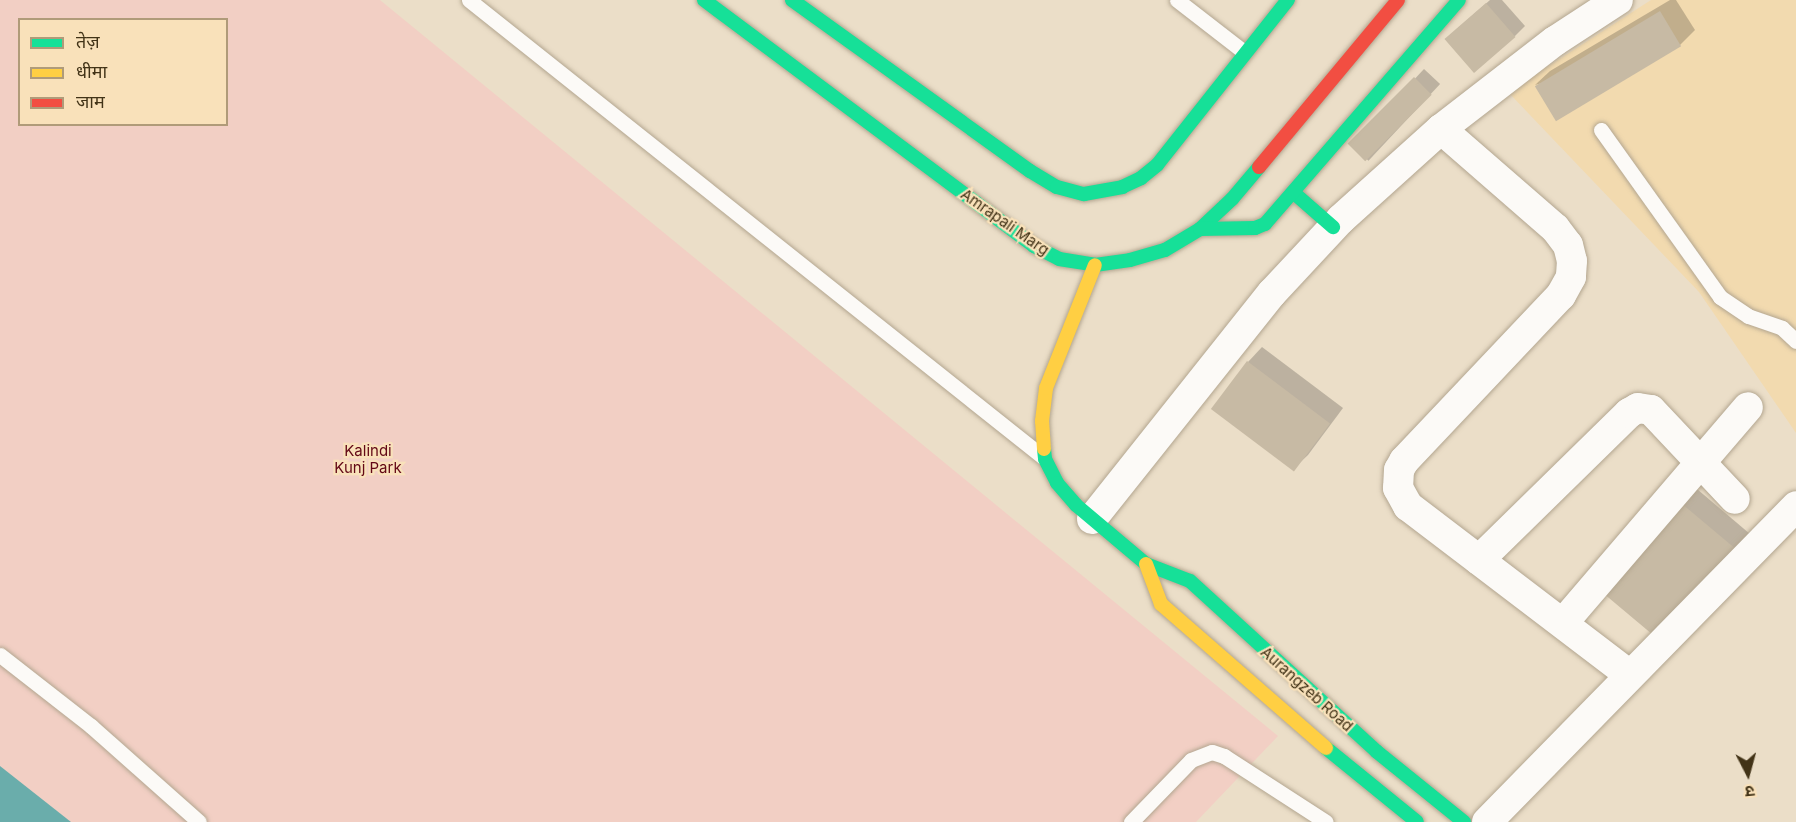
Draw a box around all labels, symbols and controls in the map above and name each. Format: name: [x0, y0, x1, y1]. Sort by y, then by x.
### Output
legend: [18, 18, 228, 126]
text: तेज़: [76, 31, 100, 52]
text: धीमा: [76, 61, 107, 82]
text: जाम: [76, 91, 105, 112]
street label: Amrapali Marg: [958, 185, 1052, 259]
park label: Kalindi Kunj Park: [334, 441, 402, 476]
street label: Aurangzeb Road: [1257, 643, 1357, 735]
north arrow: [1718, 744, 1778, 804]
text: उ: [1744, 781, 1756, 802]

